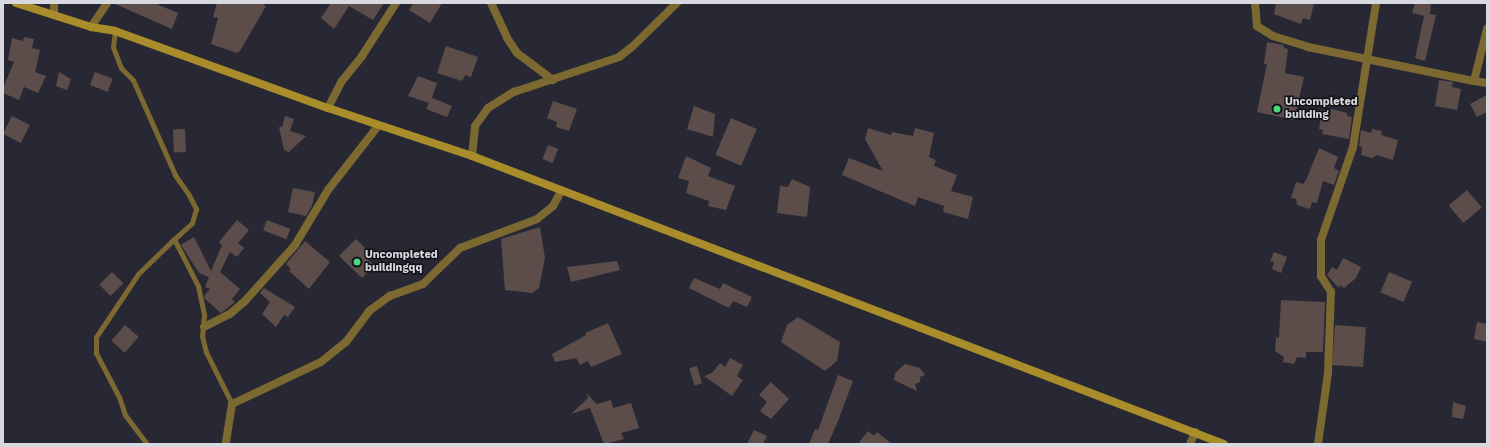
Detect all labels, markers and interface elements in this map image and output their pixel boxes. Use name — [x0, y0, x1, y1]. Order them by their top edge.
place label: Uncompleted building — [1285, 96, 1358, 122]
marker: Uncompleted building — [1272, 104, 1282, 114]
place label: Uncompleted buildingqq — [365, 249, 438, 275]
marker: Uncompleted buildingqq — [352, 257, 362, 267]

